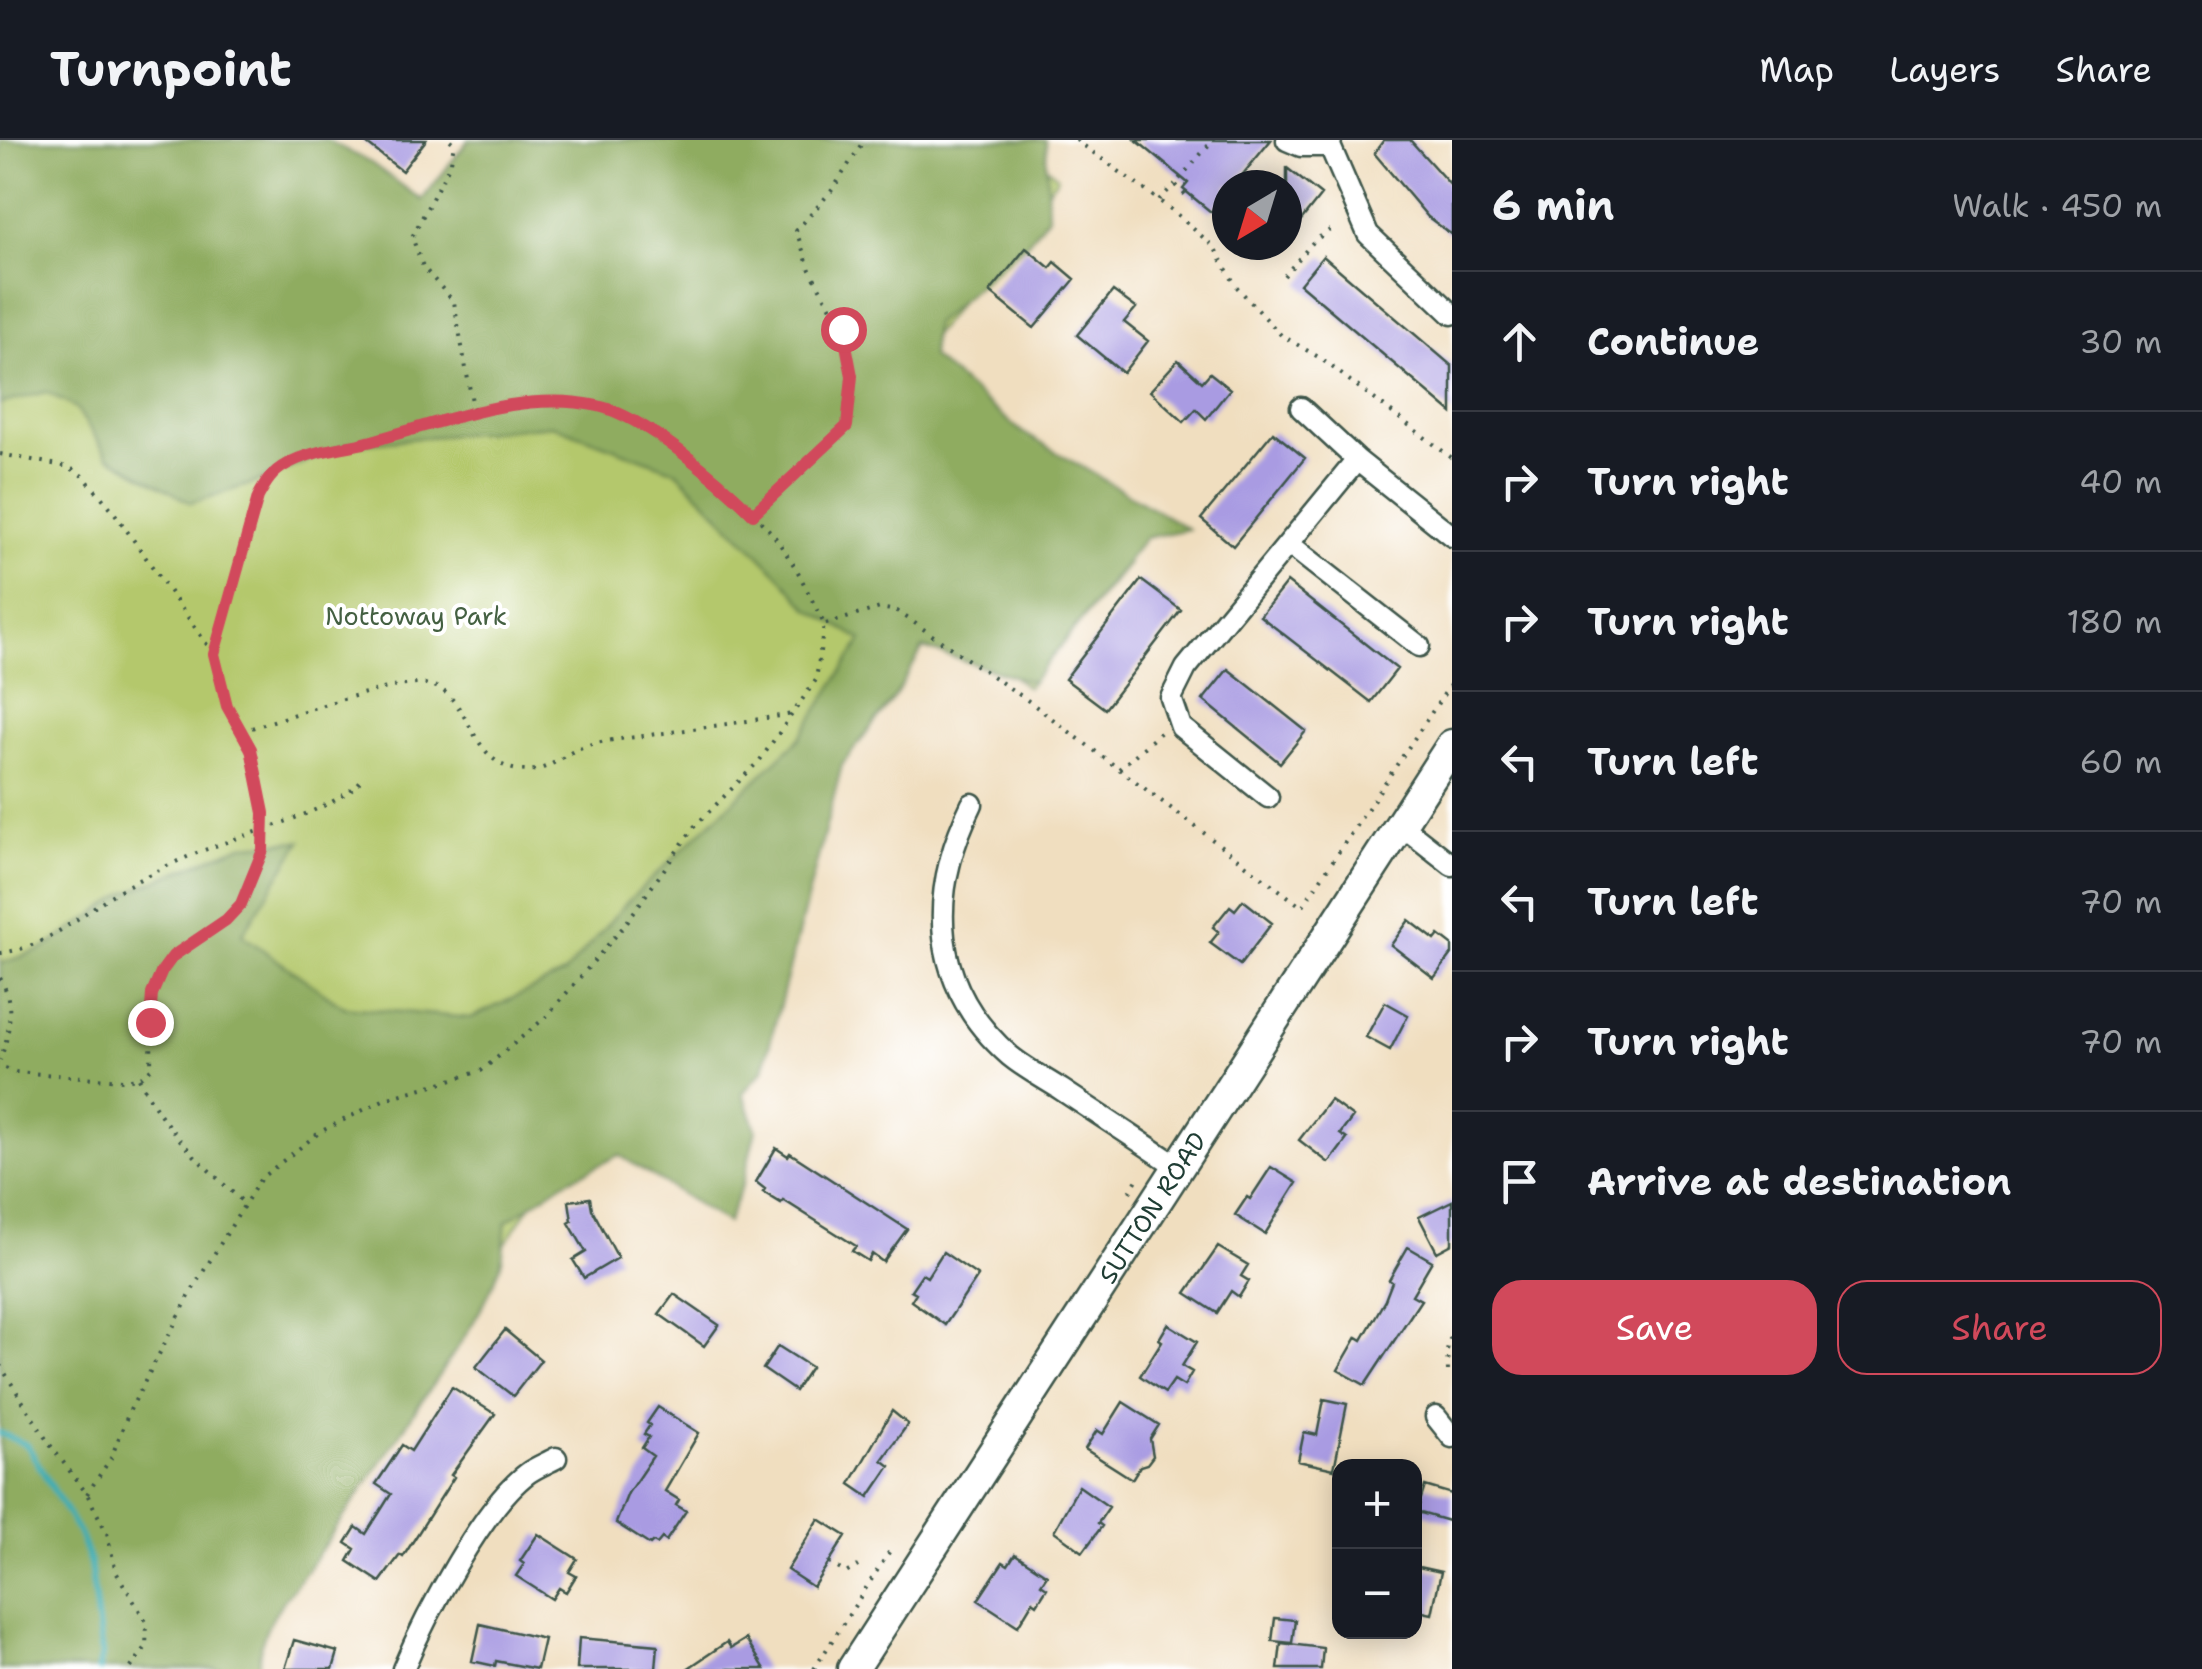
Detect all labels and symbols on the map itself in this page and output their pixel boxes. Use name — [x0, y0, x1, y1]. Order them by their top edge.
north arrow — [1212, 170, 1302, 260]
route start — [821, 307, 867, 353]
park label: Nottoway Park — [325, 599, 507, 633]
route end — [128, 1000, 174, 1046]
street label: SUTTON ROAD — [1091, 1125, 1214, 1290]

